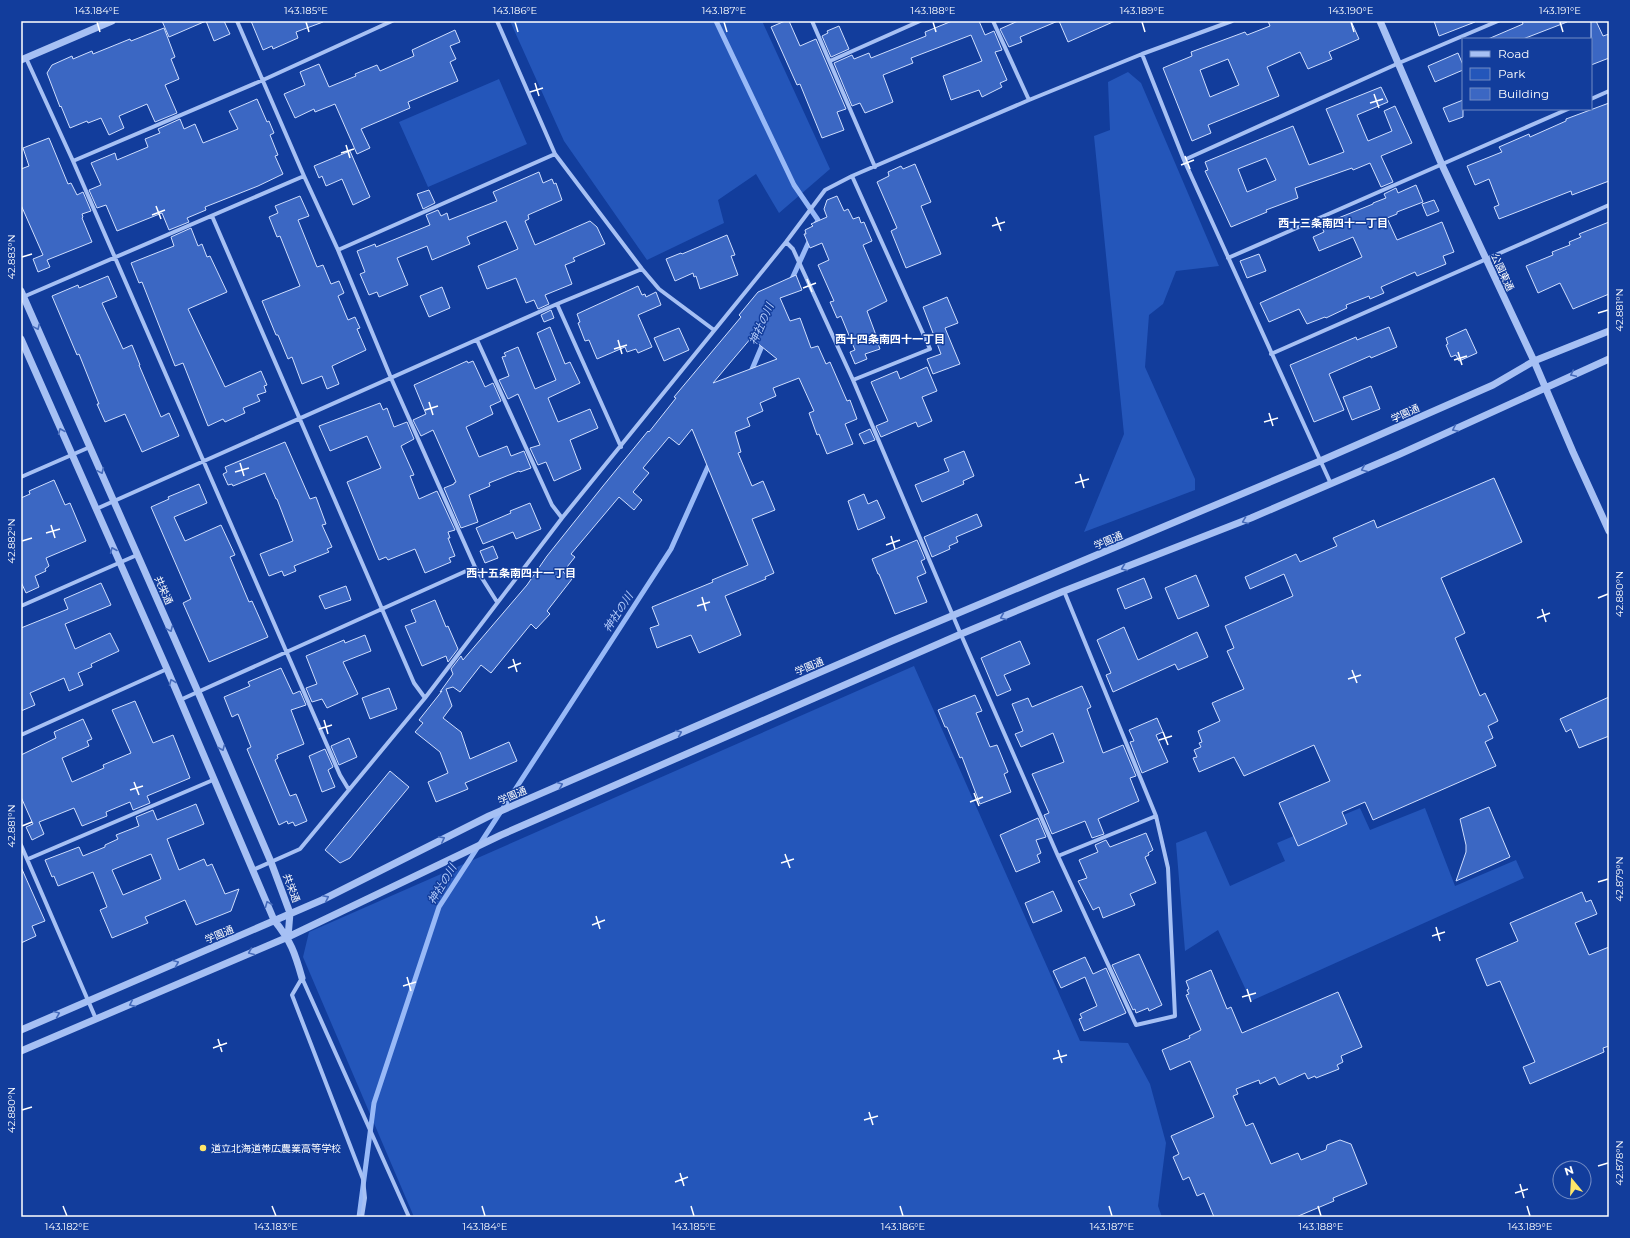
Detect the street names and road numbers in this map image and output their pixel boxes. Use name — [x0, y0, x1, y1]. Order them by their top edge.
street label: 公園東通 — [1488, 251, 1517, 293]
street label: 学園通 — [1389, 401, 1422, 425]
street label: 学園通 — [1092, 529, 1125, 552]
street label: 共栄通 — [152, 574, 176, 607]
street label: 学園通 — [793, 655, 826, 678]
street label: 学園通 — [496, 784, 529, 807]
street label: 共栄通 — [280, 872, 303, 904]
street label: 学園通 — [203, 923, 236, 946]

